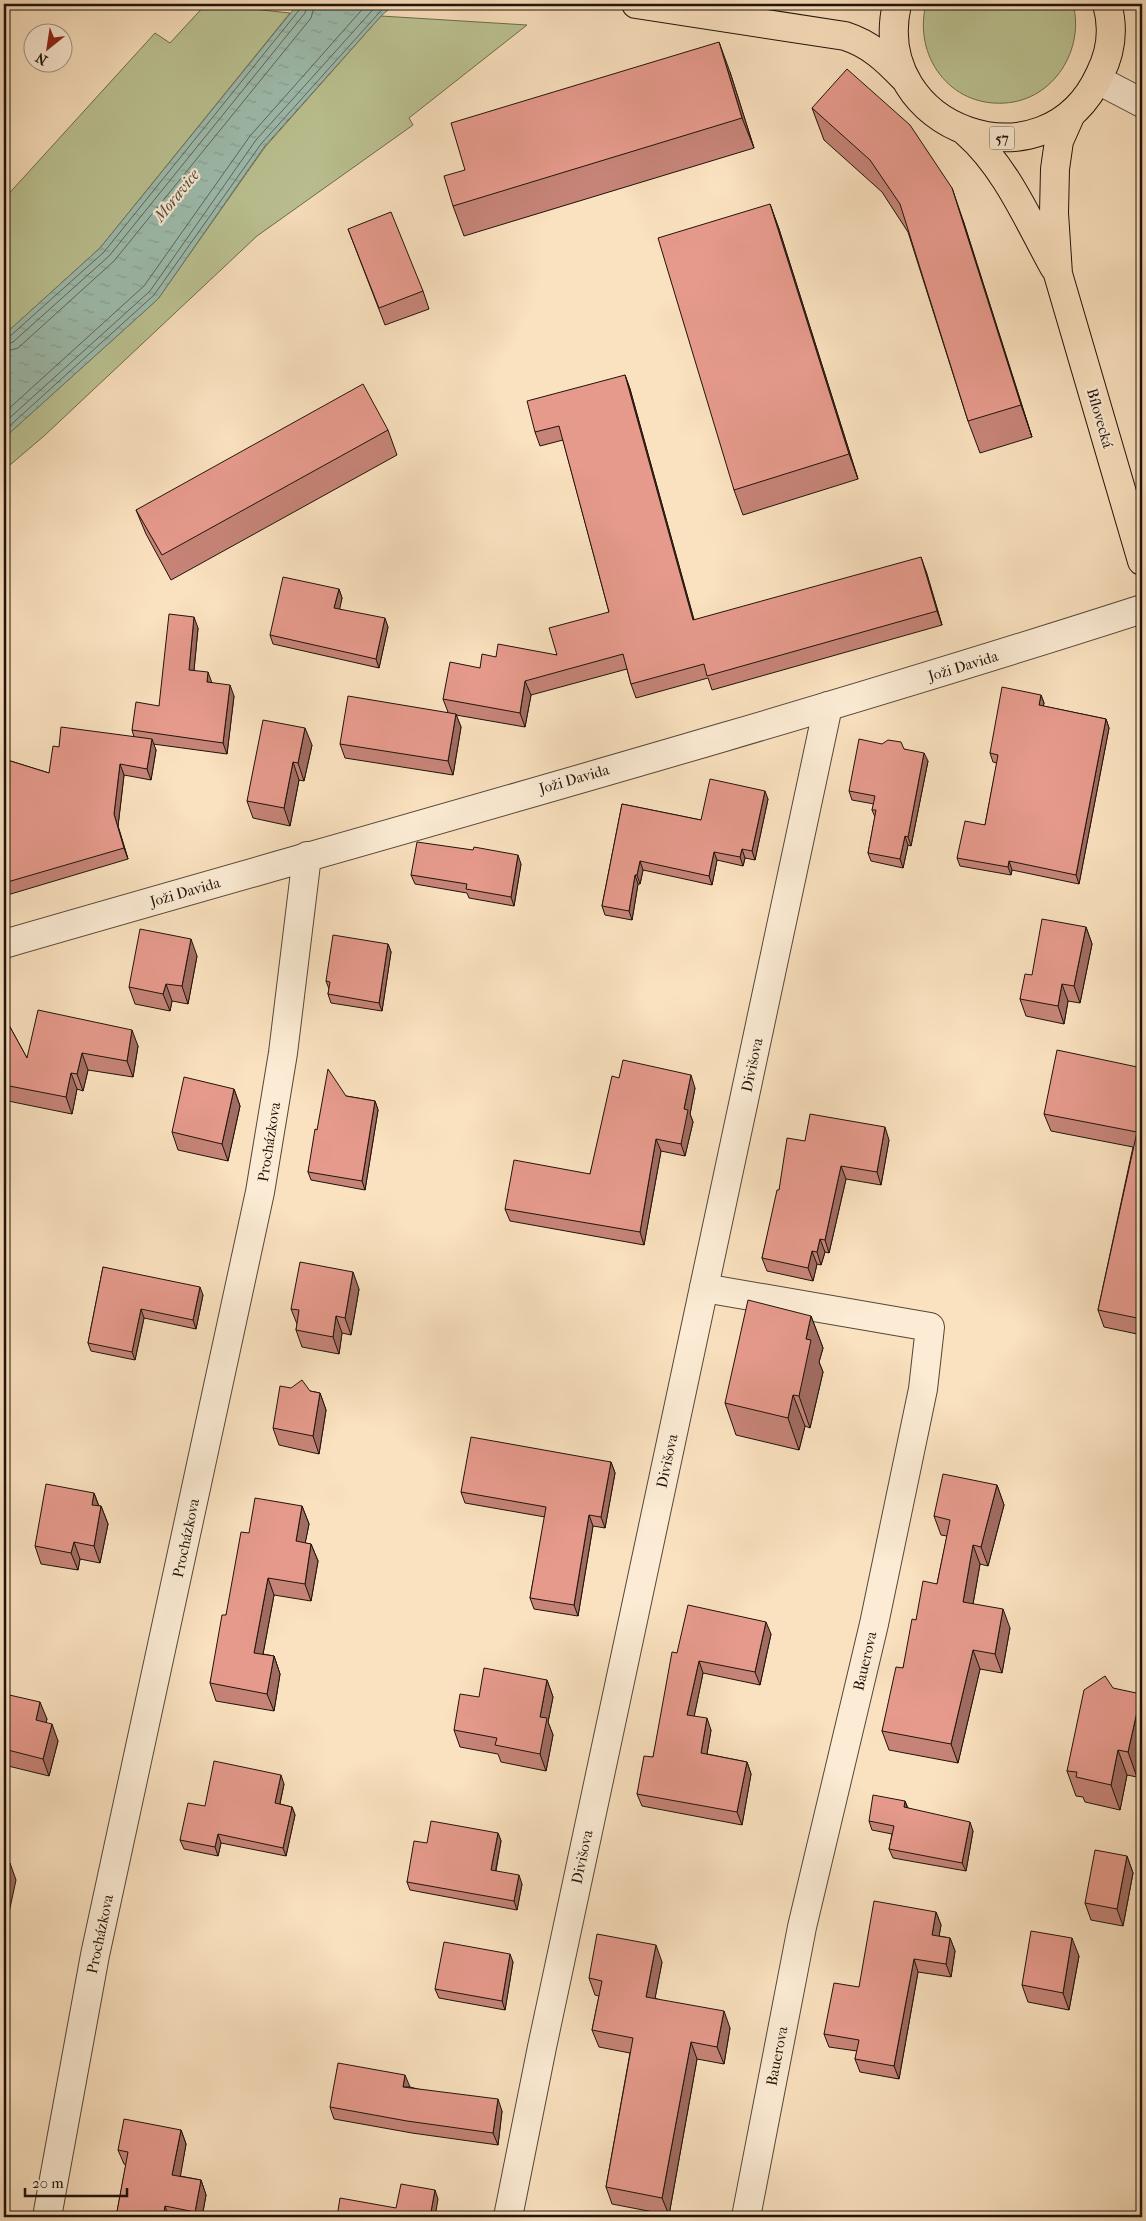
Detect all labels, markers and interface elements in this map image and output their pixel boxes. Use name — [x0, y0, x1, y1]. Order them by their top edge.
north arrow — [22, 22, 72, 72]
text: N — [33, 49, 51, 69]
road number: 57 — [990, 126, 1014, 150]
water label: Moravice — [149, 165, 203, 226]
street label: Bílovecká — [1083, 386, 1117, 451]
street label: Joži Davida — [925, 647, 1001, 685]
street label: Joži Davida — [536, 760, 612, 798]
street label: Joži Davida — [147, 873, 223, 911]
street label: Divišova — [738, 1035, 767, 1094]
street label: Procházkova — [254, 1100, 284, 1183]
street label: Divišova — [653, 1431, 682, 1490]
street label: Procházkova — [169, 1496, 203, 1579]
street label: Bauerova — [849, 1629, 881, 1692]
street label: Divišova — [568, 1827, 597, 1886]
street label: Procházkova — [83, 1892, 117, 1975]
street label: Bauerova — [762, 2024, 792, 2087]
scale bar — [25, 2166, 128, 2198]
text: 20 m — [32, 2174, 64, 2192]

